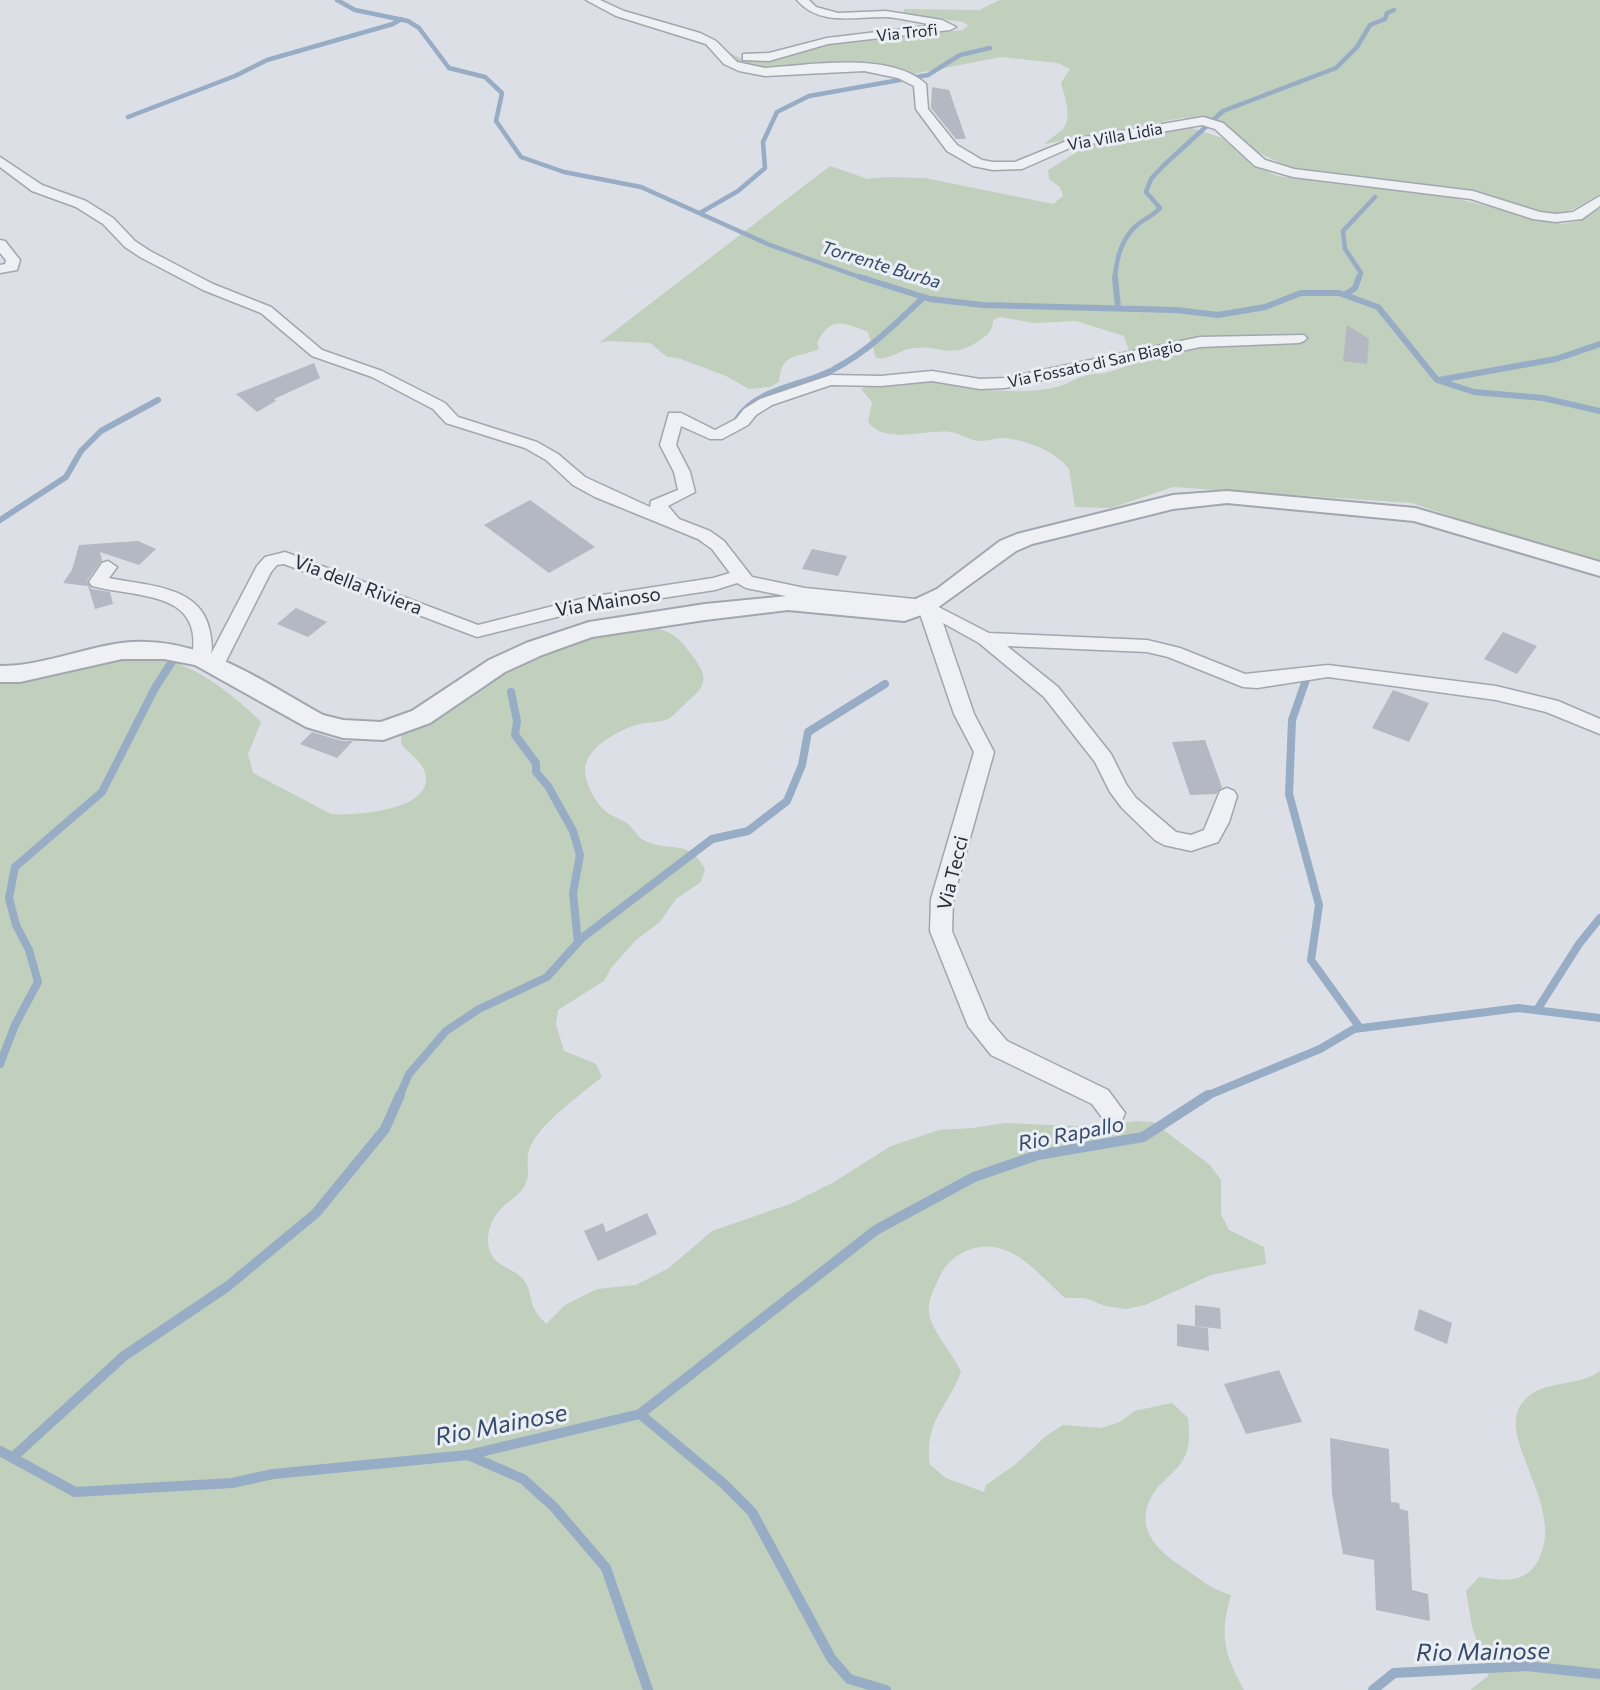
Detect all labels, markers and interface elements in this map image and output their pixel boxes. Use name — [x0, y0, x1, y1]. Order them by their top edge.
street label: Via Trofi — [875, 20, 939, 46]
street label: Via Villa Lidia — [1066, 119, 1164, 155]
water label: Torrente Burba — [819, 237, 943, 293]
street label: Via Fossato di San Biagio — [1006, 336, 1184, 392]
street label: Via della Riviera — [291, 550, 425, 620]
street label: Via Mainoso — [554, 582, 662, 622]
street label: Via Tecci — [933, 833, 973, 913]
water label: Rio Rapallo — [1016, 1111, 1126, 1157]
water label: Rio Mainose — [432, 1398, 570, 1452]
water label: Rio Mainose — [1416, 1636, 1550, 1668]

